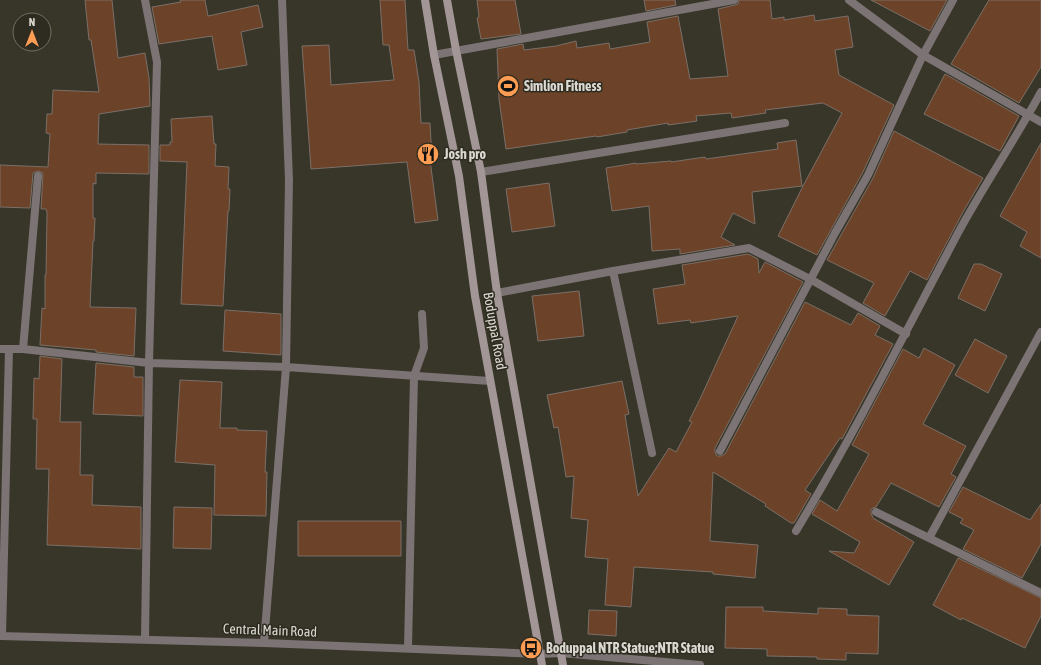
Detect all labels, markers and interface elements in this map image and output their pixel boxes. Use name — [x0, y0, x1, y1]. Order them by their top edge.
north arrow — [12, 12, 52, 52]
text: N — [29, 16, 35, 28]
sports icon: Simlion Fitness — [495, 73, 521, 99]
place label: Simlion Fitness — [524, 78, 601, 94]
restaurant icon: Josh pro — [415, 141, 441, 167]
place label: Josh pro — [443, 146, 486, 162]
street label: Boduppal Road — [480, 291, 510, 371]
street label: Central Main Road — [223, 620, 317, 640]
bus stop icon: Boduppal NTR Statue;NTR Statue — [518, 635, 544, 661]
place label: Boduppal NTR Statue;NTR Statue — [546, 640, 714, 656]

